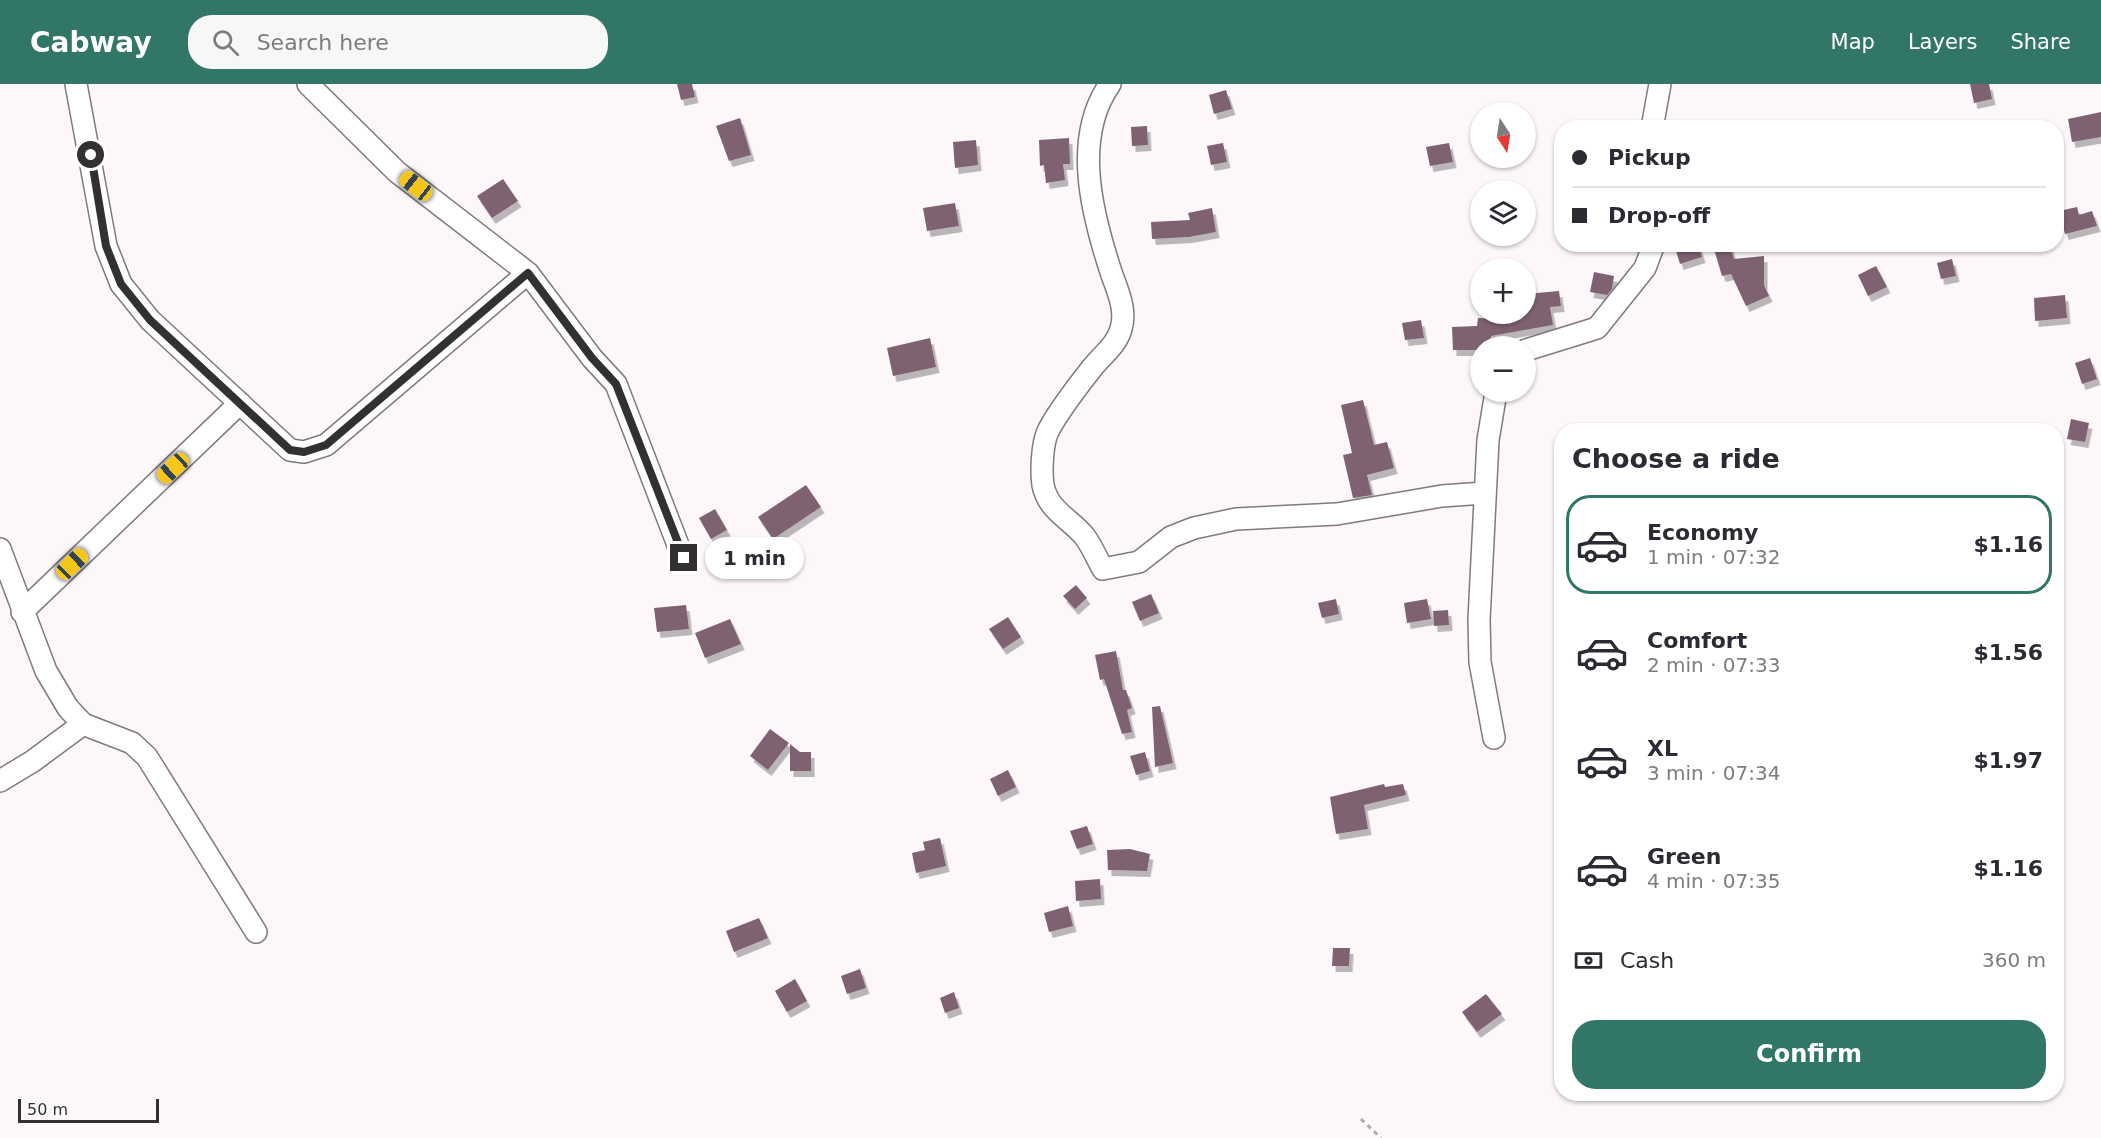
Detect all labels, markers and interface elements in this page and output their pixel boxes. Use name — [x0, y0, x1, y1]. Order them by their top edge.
search box — [188, 15, 608, 69]
text: Cabway — [30, 26, 152, 59]
icon: search — [209, 26, 242, 59]
text: Search here — [257, 30, 389, 55]
text: Map — [1831, 30, 1875, 54]
text: Layers — [1908, 30, 1977, 54]
text: Share — [2010, 30, 2071, 54]
north arrow — [1470, 102, 1536, 168]
map controls — [1470, 102, 1536, 402]
route start — [77, 141, 104, 168]
text: Pickup — [1608, 145, 1691, 170]
car — [396, 168, 436, 204]
button: layers — [1470, 180, 1536, 246]
text: Drop-off — [1608, 203, 1710, 228]
button: + — [1470, 258, 1536, 324]
button: − — [1470, 336, 1536, 402]
text: Choose a ride — [1572, 443, 1780, 474]
car — [154, 449, 192, 487]
icon: car — [1575, 518, 1629, 572]
text: Economy — [1647, 520, 1758, 545]
text: $1.16 — [1973, 532, 2043, 557]
callout: 1 min — [705, 537, 804, 579]
route end — [670, 544, 697, 571]
car — [53, 545, 91, 583]
text: 1 min · 07:32 — [1647, 545, 1781, 569]
text: 1 min — [723, 546, 786, 570]
icon: car — [1575, 626, 1629, 680]
text: Comfort — [1647, 628, 1747, 653]
text: $1.56 — [1973, 640, 2043, 665]
text: 2 min · 07:33 — [1647, 653, 1781, 677]
icon: car — [1575, 734, 1629, 788]
text: XL — [1647, 736, 1678, 761]
text: $1.97 — [1973, 748, 2043, 773]
text: 3 min · 07:34 — [1647, 761, 1781, 785]
icon: car — [1575, 842, 1629, 896]
text: Green — [1647, 844, 1721, 869]
text: $1.16 — [1973, 856, 2043, 881]
text: 4 min · 07:35 — [1647, 869, 1781, 893]
icon: cash — [1572, 944, 1605, 977]
text: Cash — [1620, 948, 1674, 973]
text: 360 m — [1982, 948, 2046, 972]
button: Confirm — [1572, 1020, 2046, 1089]
scale bar — [18, 1096, 159, 1124]
text: 50 m — [27, 1100, 68, 1119]

